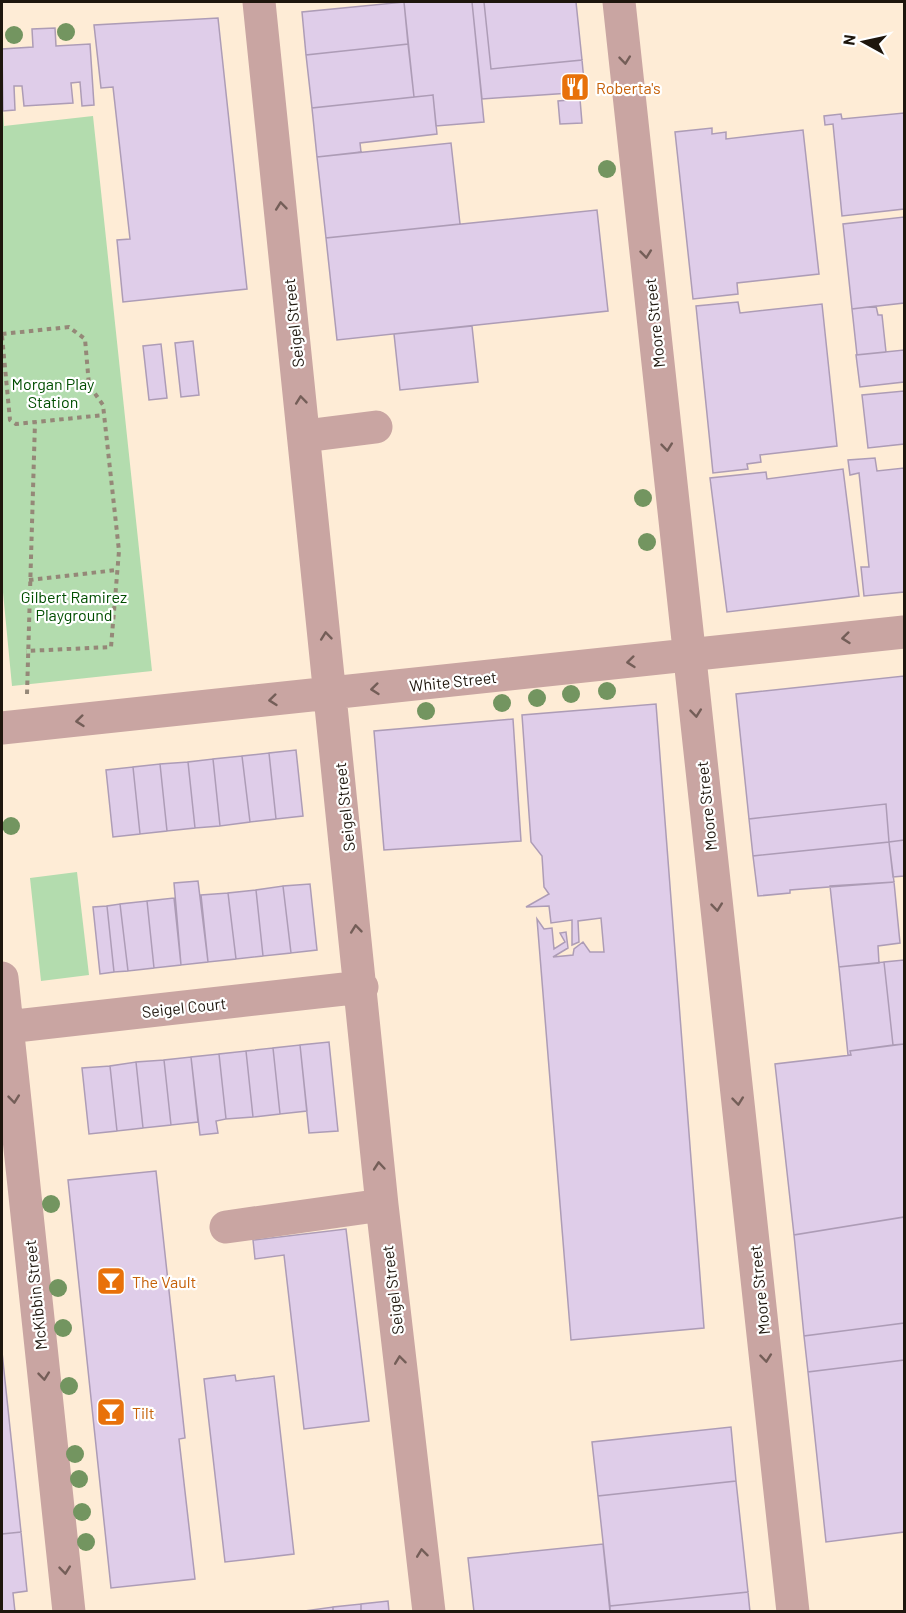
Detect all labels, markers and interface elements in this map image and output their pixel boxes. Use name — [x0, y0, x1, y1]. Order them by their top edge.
north arrow — [834, 12, 894, 72]
text: N — [839, 33, 859, 46]
one-way arrow — [618, 55, 631, 64]
restaurant icon: Roberta's — [559, 71, 591, 103]
place label: Roberta's — [596, 78, 661, 97]
one-way arrow — [275, 202, 288, 211]
one-way arrow — [639, 249, 652, 258]
street label: Seigel Street — [279, 277, 307, 369]
street label: Moore Street — [640, 277, 668, 369]
park label: Morgan Play Station — [12, 374, 95, 411]
one-way arrow — [295, 395, 308, 405]
one-way arrow — [660, 443, 673, 452]
park label: Gilbert Ramirez Playground — [21, 587, 127, 624]
one-way arrow — [320, 631, 333, 640]
one-way arrow — [842, 632, 851, 644]
one-way arrow — [627, 655, 636, 668]
street label: White Street — [408, 667, 498, 695]
one-way arrow — [370, 682, 380, 695]
one-way arrow — [269, 693, 278, 706]
one-way arrow — [689, 709, 702, 718]
one-way arrow — [75, 714, 84, 727]
street label: Moore Street — [692, 760, 720, 852]
street label: Seigel Street — [330, 761, 358, 853]
one-way arrow — [710, 903, 723, 912]
one-way arrow — [350, 925, 363, 934]
street label: Seigel Court — [141, 993, 227, 1021]
one-way arrow — [7, 1094, 20, 1103]
one-way arrow — [731, 1096, 744, 1106]
one-way arrow — [373, 1161, 386, 1170]
street label: McKibbin Street — [20, 1239, 50, 1351]
street label: Seigel Street — [377, 1244, 407, 1336]
street label: Moore Street — [745, 1244, 773, 1336]
bar icon: The Vault — [95, 1265, 127, 1297]
place label: The Vault — [132, 1272, 196, 1291]
one-way arrow — [759, 1353, 772, 1362]
one-way arrow — [394, 1355, 407, 1364]
one-way arrow — [37, 1372, 50, 1381]
bar icon: Tilt — [95, 1396, 127, 1428]
place label: Tilt — [132, 1403, 154, 1422]
one-way arrow — [417, 1549, 429, 1558]
one-way arrow — [58, 1566, 71, 1575]

